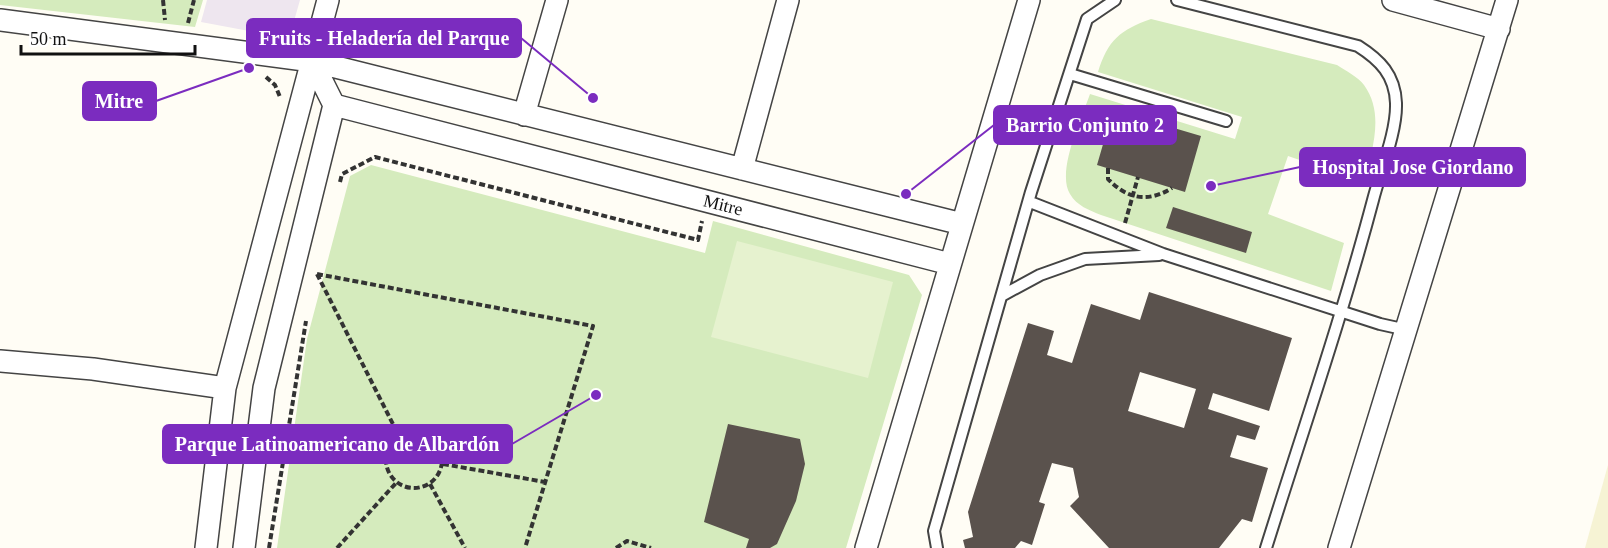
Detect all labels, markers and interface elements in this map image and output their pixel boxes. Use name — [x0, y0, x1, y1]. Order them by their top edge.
scale bar — [21, 18, 195, 56]
callout: Fruits - Heladería del Parque — [247, 19, 521, 57]
text: Fruits - Heladería del Parque — [259, 27, 509, 50]
text: 50 m — [30, 29, 67, 49]
callout: Mitre — [83, 82, 156, 120]
text: Mitre — [95, 90, 143, 112]
callout: Barrio Conjunto 2 — [994, 106, 1176, 144]
text: Barrio Conjunto 2 — [1006, 114, 1164, 137]
callout: Hospital Jose Giordano — [1300, 148, 1525, 186]
text: Hospital Jose Giordano — [1312, 156, 1514, 179]
street label: Mitre — [701, 190, 745, 220]
callout: Parque Latinoamericano de Albardón — [163, 425, 512, 463]
text: Parque Latinoamericano de Albardón — [175, 433, 499, 456]

